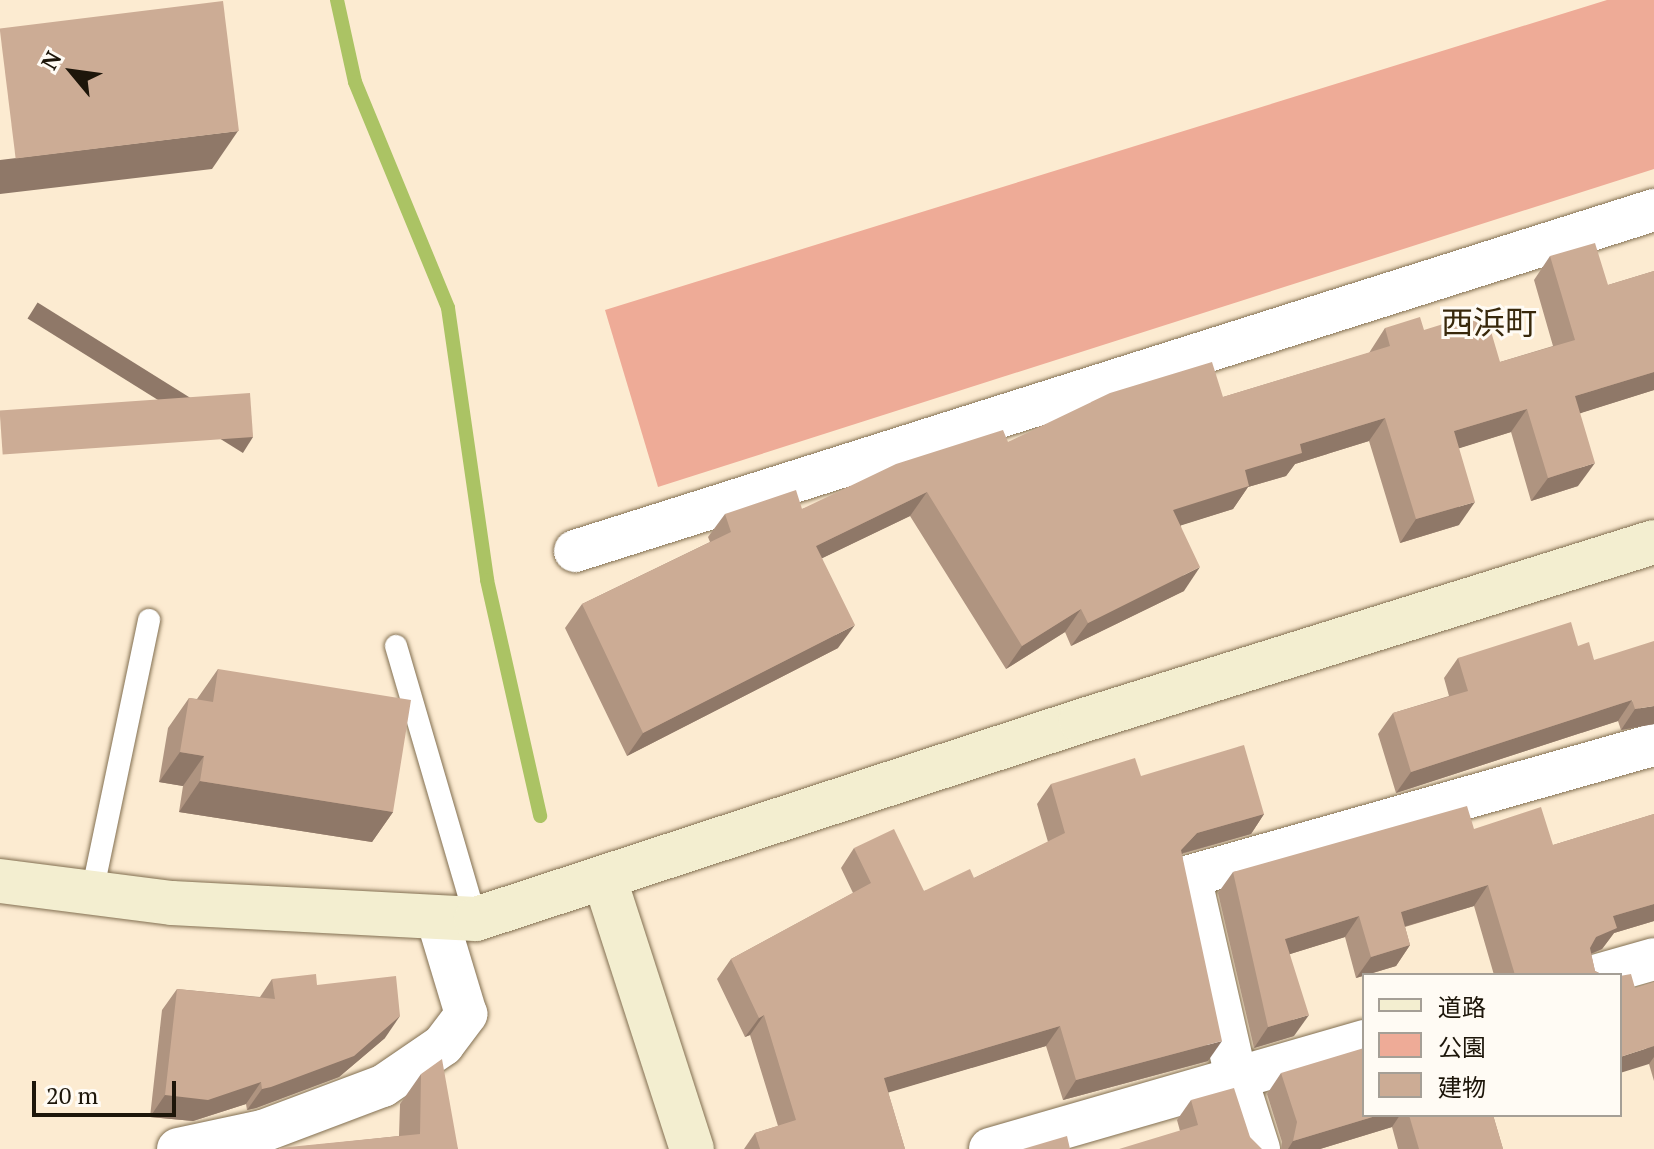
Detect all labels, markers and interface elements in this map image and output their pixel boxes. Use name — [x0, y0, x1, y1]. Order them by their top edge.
north arrow — [32, 32, 112, 112]
text: N — [34, 46, 67, 74]
district label: 西浜町 — [1441, 303, 1537, 341]
legend — [1362, 973, 1622, 1117]
text: 道路 — [1438, 991, 1486, 1023]
text: 公園 — [1438, 1031, 1486, 1063]
scale bar — [36, 1065, 180, 1115]
text: 建物 — [1438, 1071, 1486, 1103]
text: 20 m — [46, 1079, 98, 1111]

